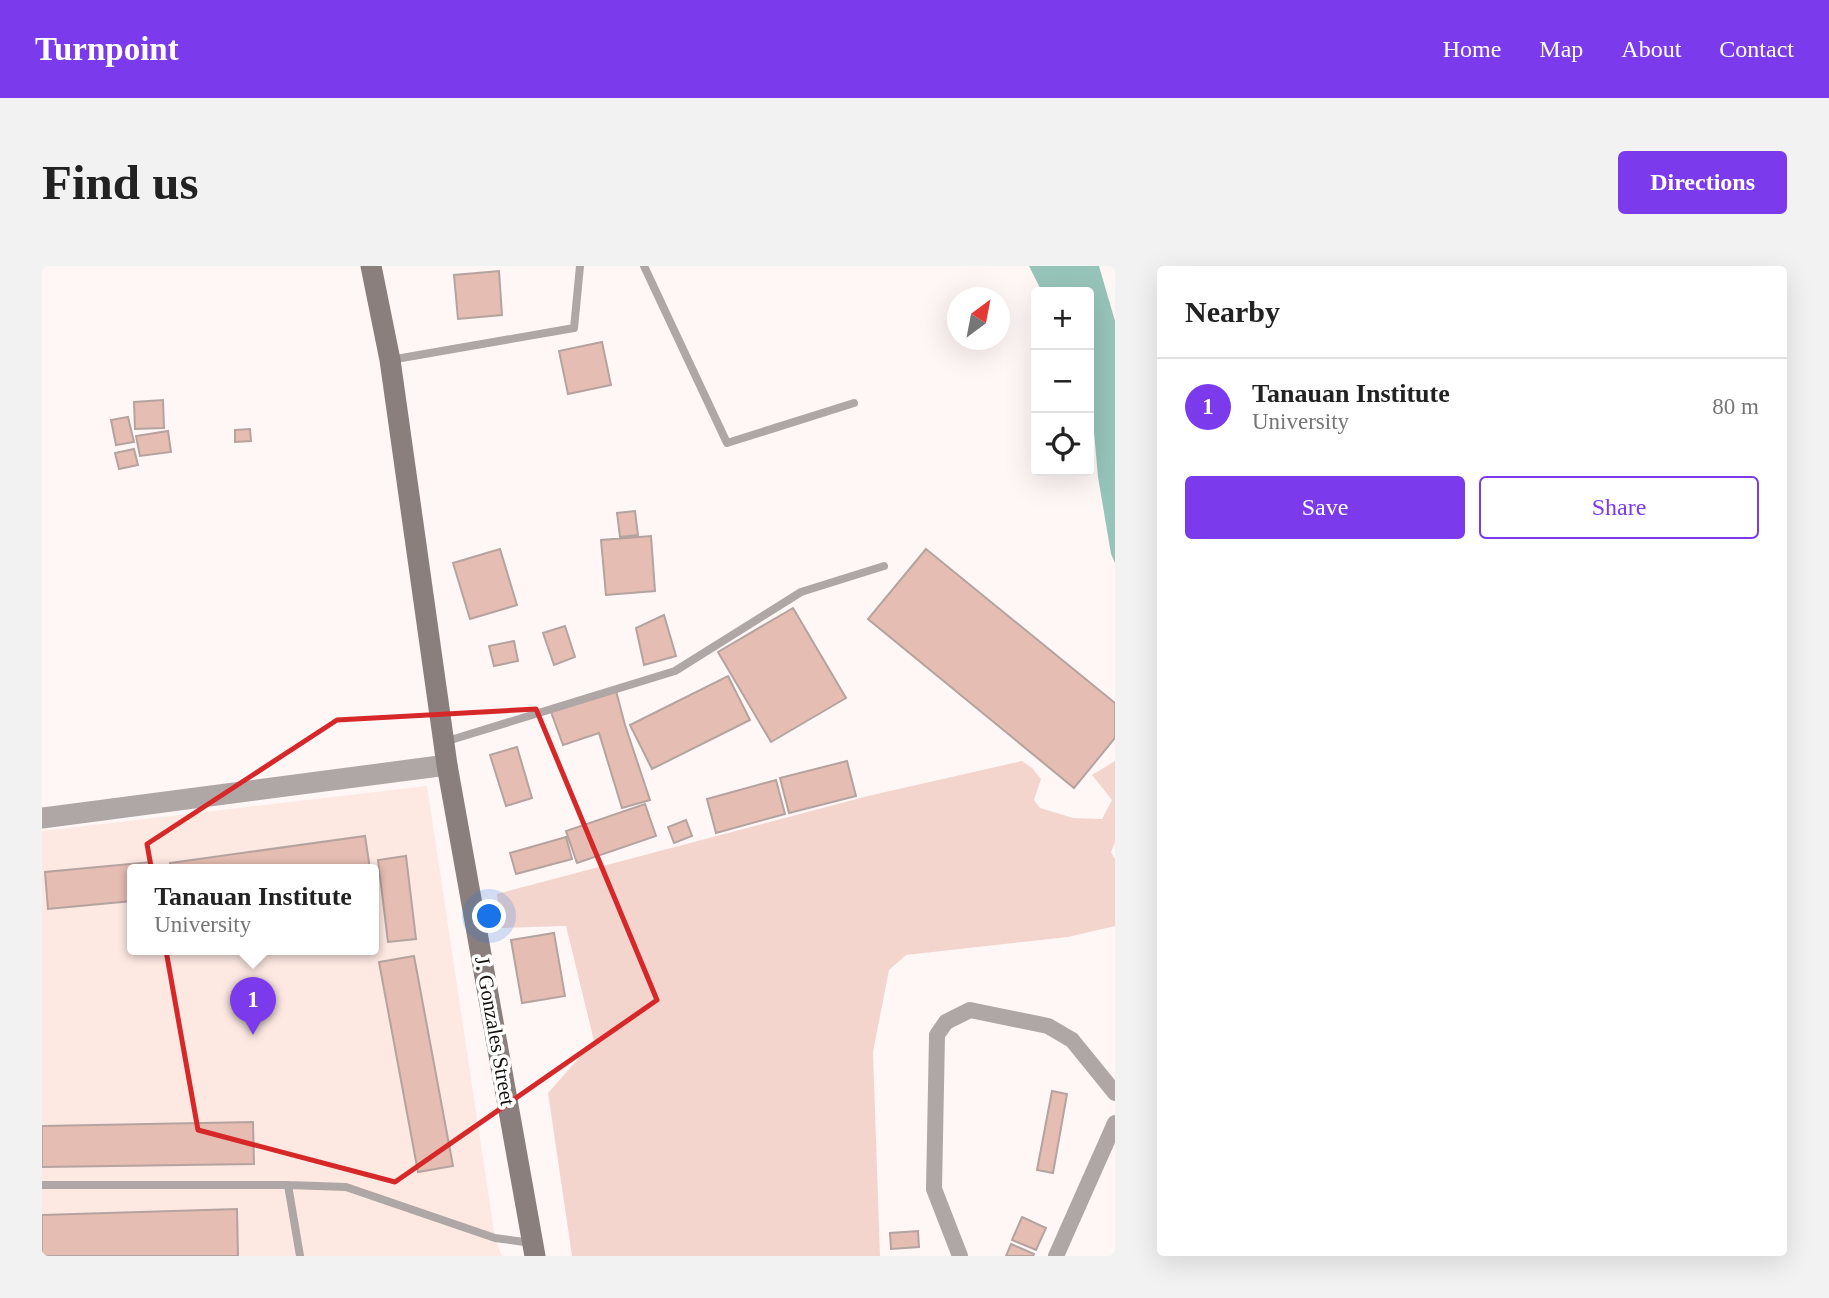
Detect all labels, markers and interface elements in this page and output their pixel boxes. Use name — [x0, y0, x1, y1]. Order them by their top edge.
text: Turnpoint — [35, 31, 179, 67]
text: Home — [1443, 36, 1501, 62]
text: Map — [1539, 36, 1583, 62]
text: About — [1621, 36, 1681, 62]
text: Contact — [1719, 36, 1794, 62]
button: Directions — [1618, 151, 1787, 214]
text: Find us — [42, 155, 199, 210]
north arrow — [947, 287, 1010, 350]
map controls — [1031, 287, 1094, 476]
button: + — [1031, 287, 1094, 350]
text: Nearby — [1185, 295, 1280, 328]
button: − — [1031, 350, 1094, 413]
text: Tanauan Institute — [1252, 379, 1450, 408]
text: 1 — [1202, 394, 1214, 419]
text: 80 m — [1712, 394, 1759, 419]
text: University — [1252, 409, 1349, 434]
button: locate — [1031, 413, 1094, 476]
button: Save — [1185, 476, 1465, 539]
button: Share — [1479, 476, 1759, 539]
popup — [127, 864, 379, 955]
text: Tanauan Institute — [154, 882, 352, 911]
your location — [472, 899, 506, 933]
text: University — [154, 912, 251, 937]
street label: J. Gonzales Street — [470, 955, 520, 1108]
pin: 1 — [230, 977, 276, 1035]

